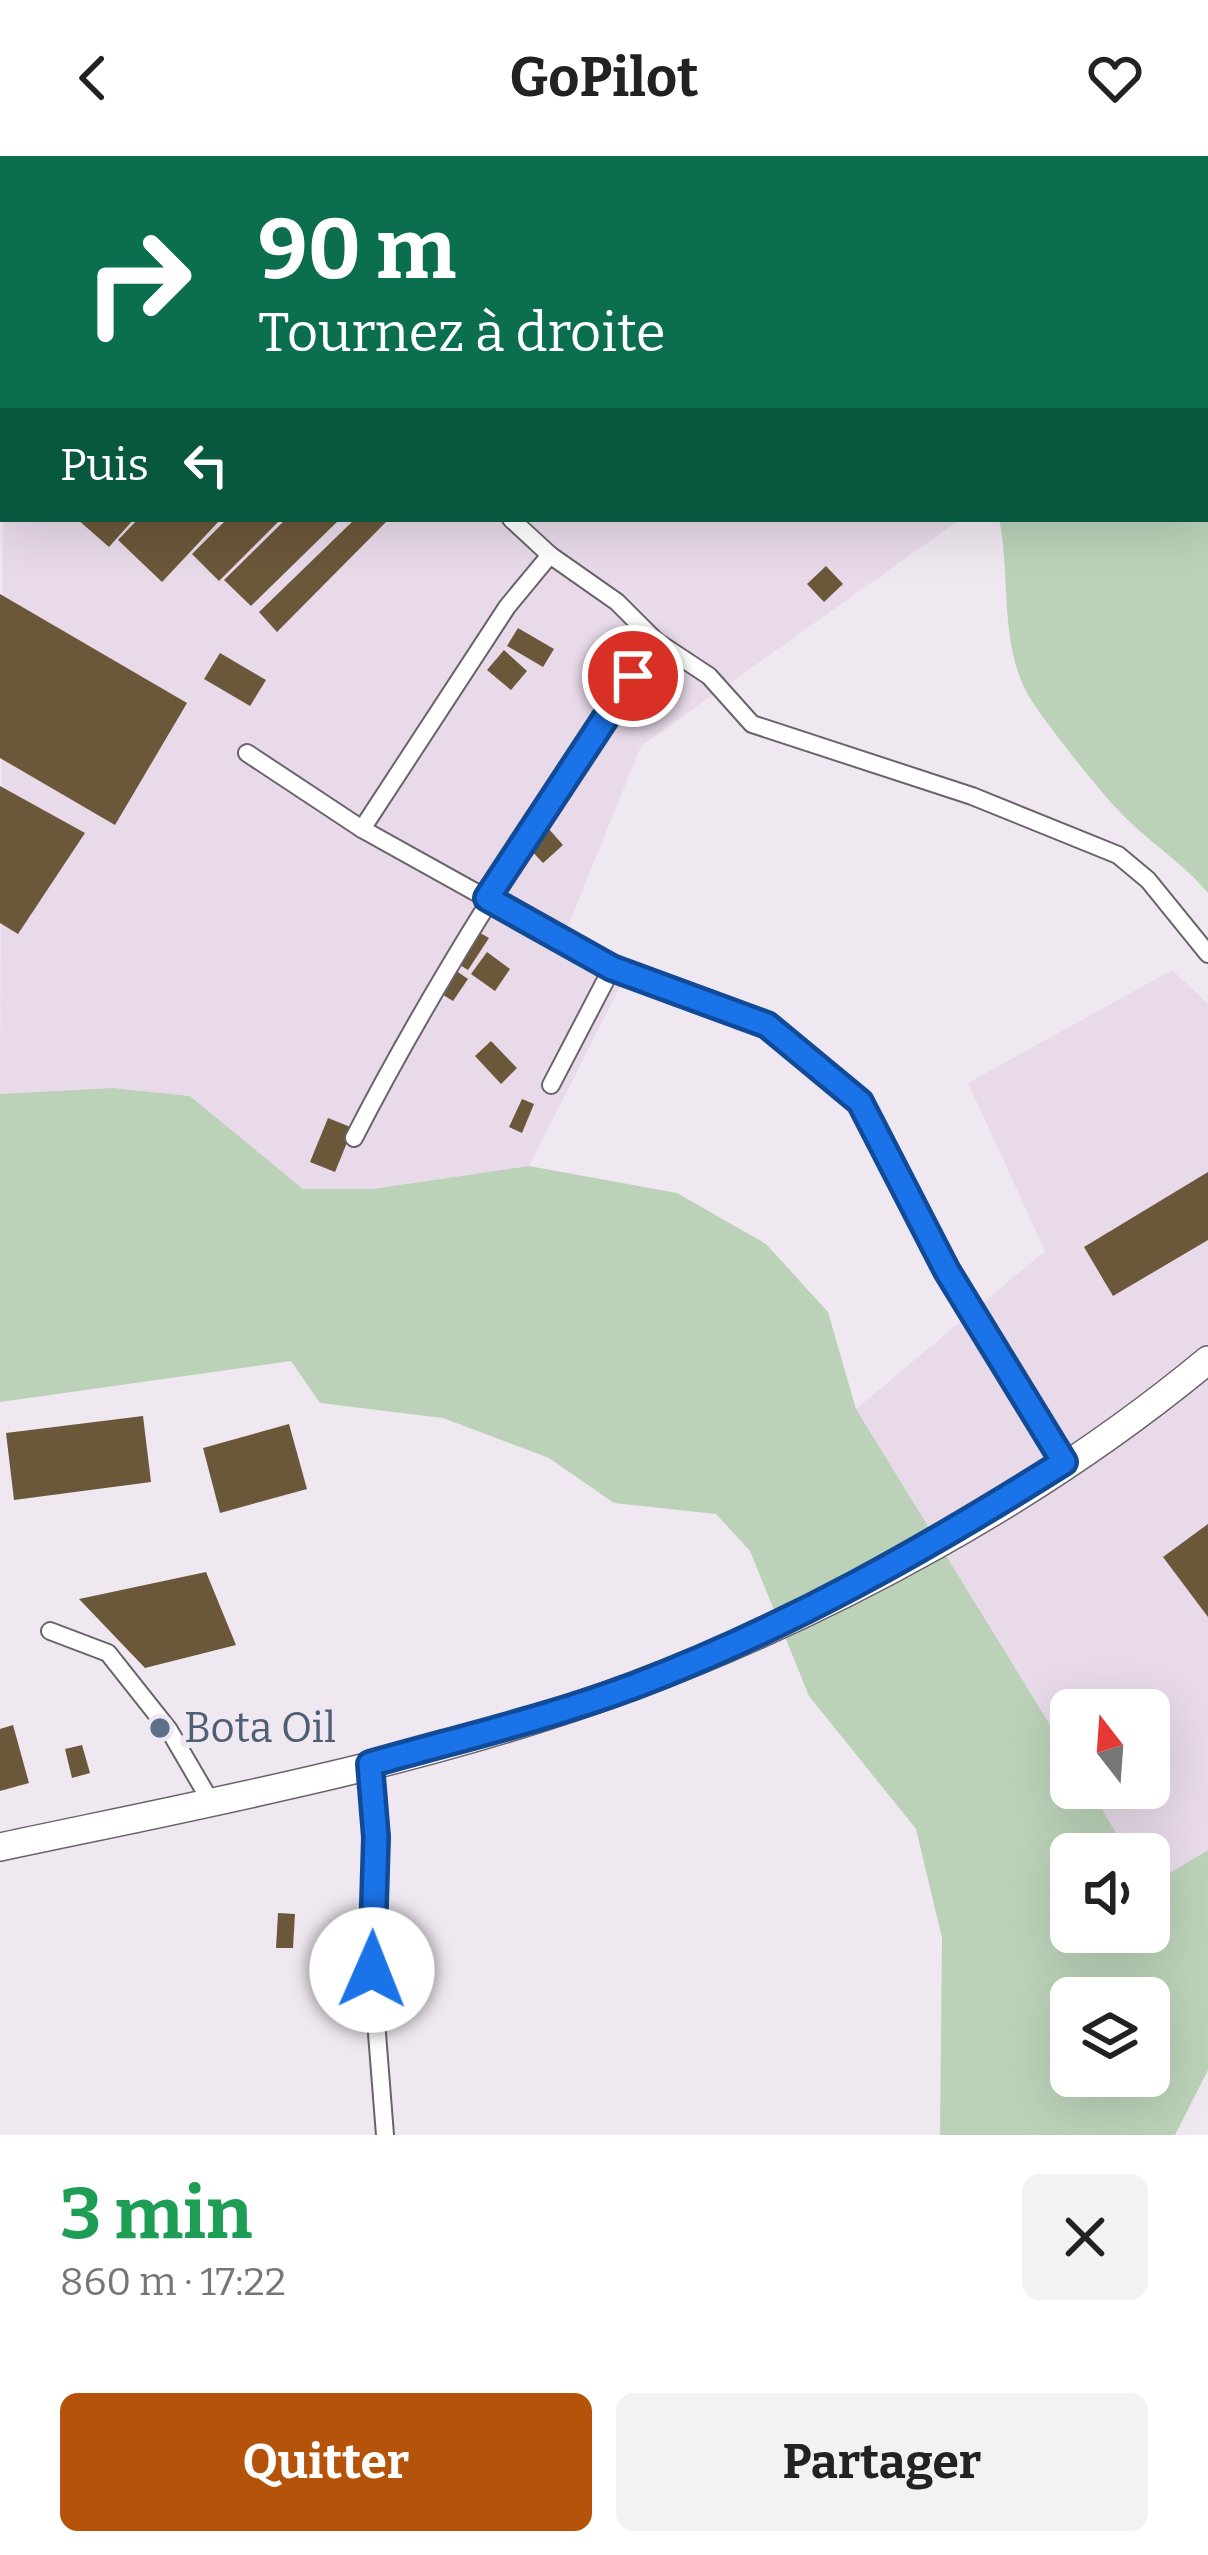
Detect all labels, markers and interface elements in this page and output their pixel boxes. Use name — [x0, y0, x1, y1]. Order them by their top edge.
icon: back — [60, 45, 126, 111]
icon: heart — [1082, 45, 1148, 111]
text: GoPilot — [509, 46, 699, 110]
text: 90 m — [258, 199, 456, 300]
icon: right — [60, 204, 216, 360]
text: Tournez à droite — [258, 301, 666, 365]
icon: left — [173, 432, 239, 498]
text: Puis — [60, 438, 149, 492]
pin — [582, 625, 684, 727]
icon: arrive — [600, 643, 666, 709]
north arrow — [1050, 1689, 1170, 1809]
map controls — [1050, 1689, 1170, 2097]
place label: Bota Oil — [184, 1703, 336, 1753]
marker: Bota Oil — [147, 1715, 173, 1741]
button: sound — [1050, 1833, 1170, 1953]
position arrow — [309, 1907, 435, 2033]
button: layers — [1050, 1977, 1170, 2097]
text: 3 min — [60, 2171, 252, 2257]
button: close — [1022, 2174, 1148, 2300]
text: 860 m · 17:22 — [60, 2259, 286, 2305]
button: Quitter — [60, 2393, 592, 2531]
button: Partager — [616, 2393, 1148, 2531]

